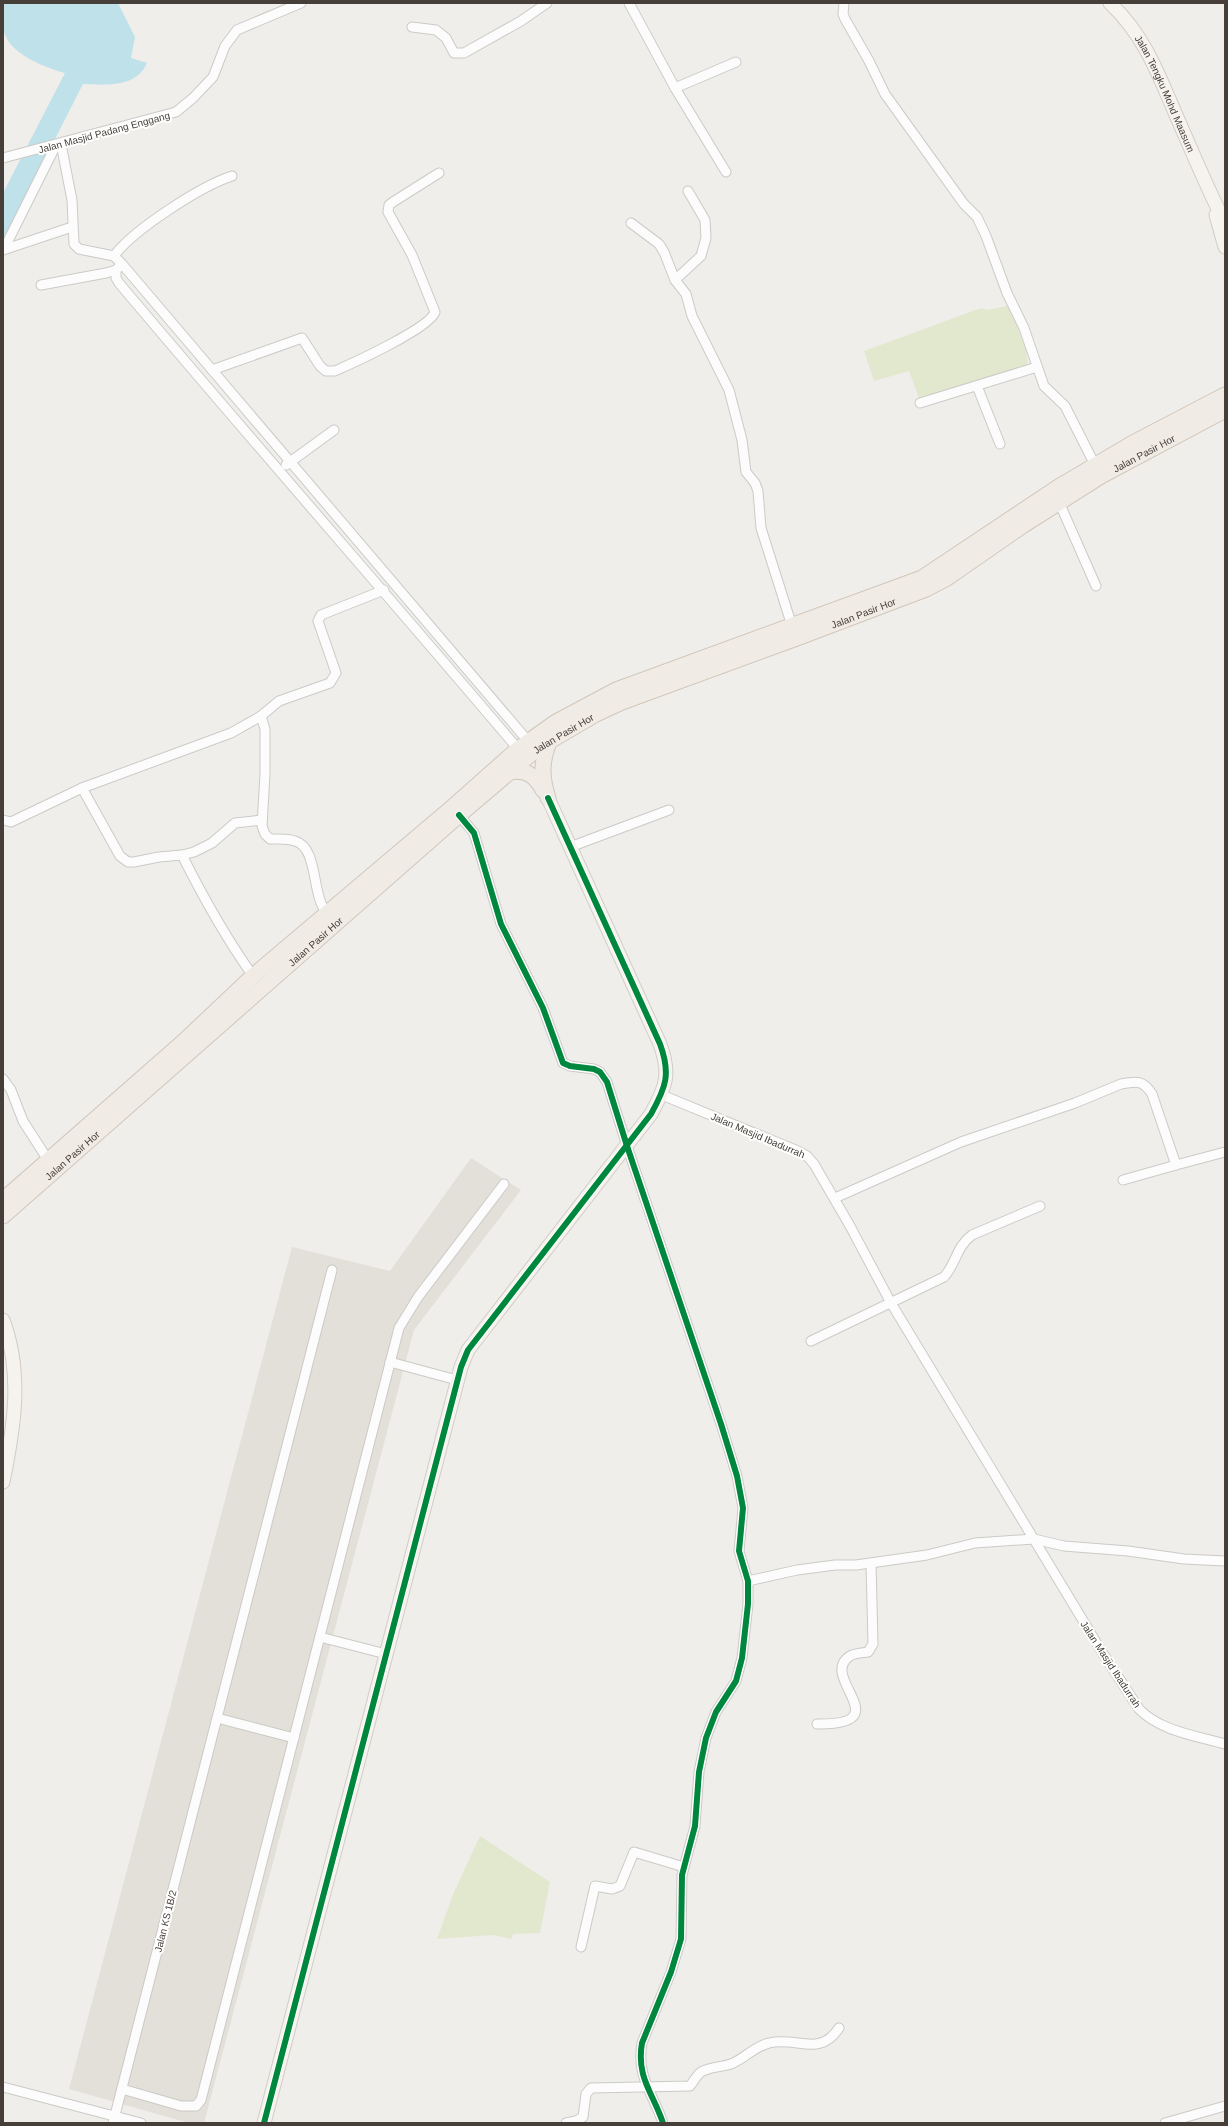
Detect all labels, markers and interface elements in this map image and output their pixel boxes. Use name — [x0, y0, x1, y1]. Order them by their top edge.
street label: Jalan Tengku Mohd Maasum — [1133, 33, 1197, 154]
street label: Jalan Masjid Padang Enggang — [37, 110, 171, 155]
street label: Jalan Pasir Hor — [1111, 432, 1177, 475]
street label: Jalan Pasir Hor — [830, 596, 898, 631]
street label: Jalan Pasir Hor — [531, 711, 596, 756]
street label: Jalan Pasir Hor — [286, 915, 346, 968]
street label: Jalan Masjid Ibadurrah — [709, 1111, 807, 1160]
street label: Jalan Pasir Hor — [43, 1128, 102, 1182]
street label: Jalan Masjid Ibadurrah — [1078, 1619, 1143, 1710]
street label: Jalan KS 1B/2 — [152, 1889, 179, 1953]

